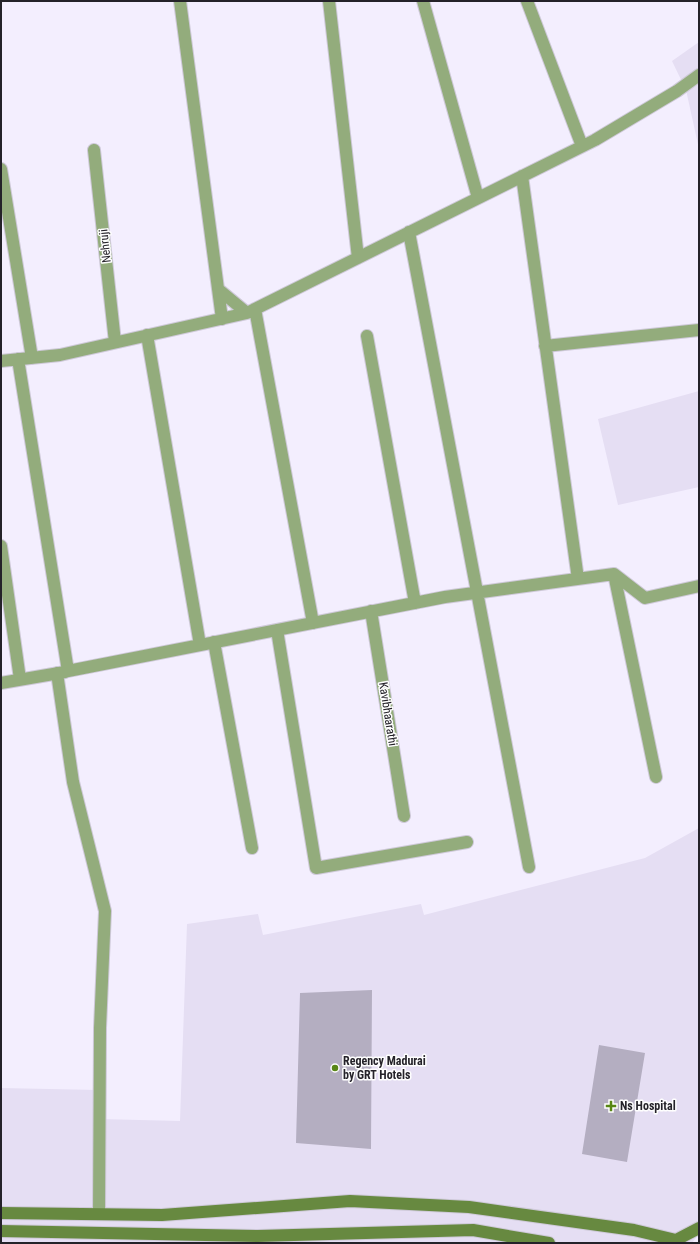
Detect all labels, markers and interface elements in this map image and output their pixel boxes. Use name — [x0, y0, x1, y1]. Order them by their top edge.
street label: Nehruji — [96, 228, 114, 264]
street label: Kavibhaarathi — [376, 681, 400, 747]
place label: Regency Madurai by GRT Hotels — [343, 1054, 426, 1082]
marker: Regency Madurai by GRT Hotels — [330, 1063, 340, 1073]
place label: Ns Hospital — [620, 1099, 676, 1113]
marker: Ns Hospital — [605, 1100, 617, 1112]

